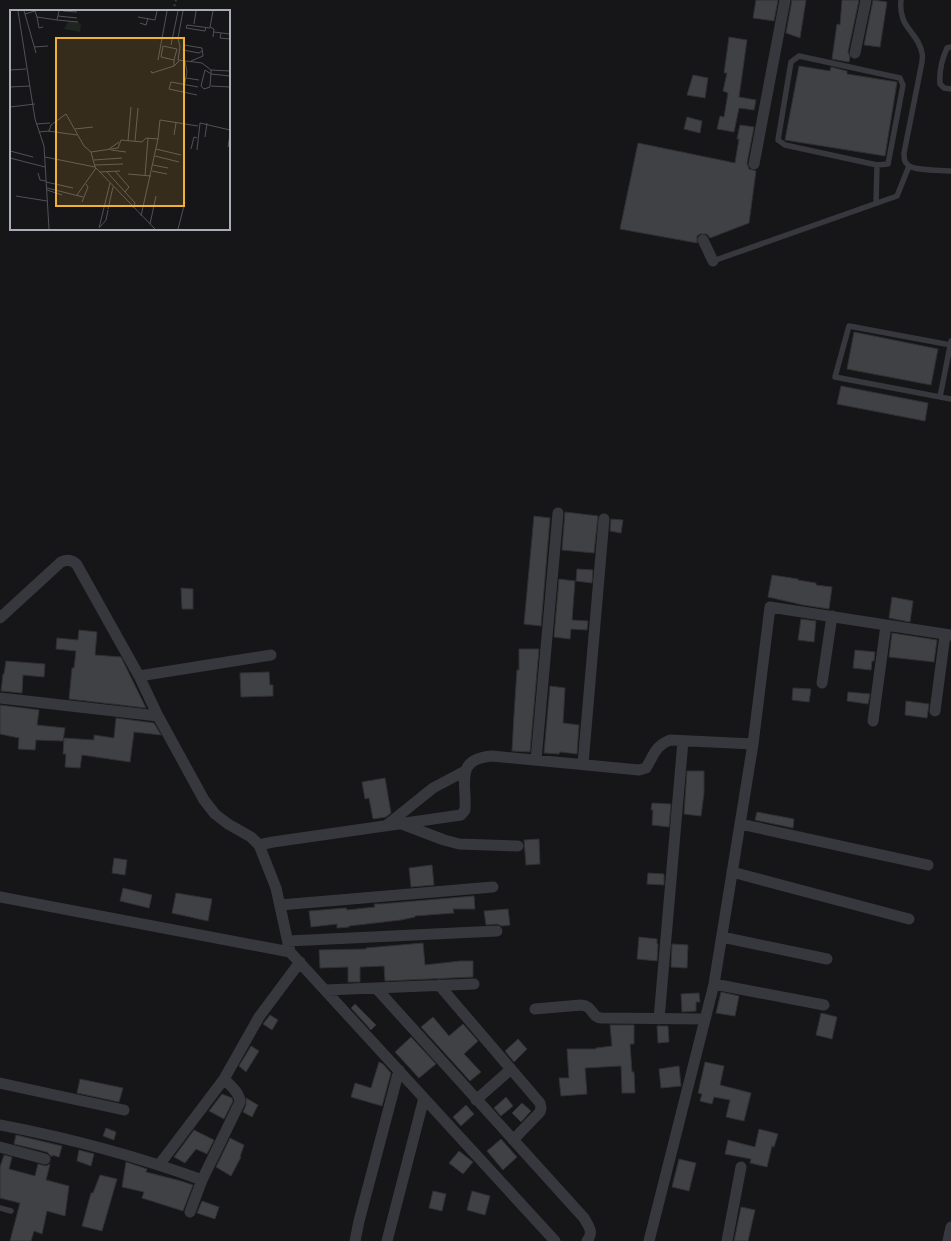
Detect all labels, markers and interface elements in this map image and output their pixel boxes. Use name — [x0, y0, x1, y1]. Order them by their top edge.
inset map — [10, 10, 230, 230]

